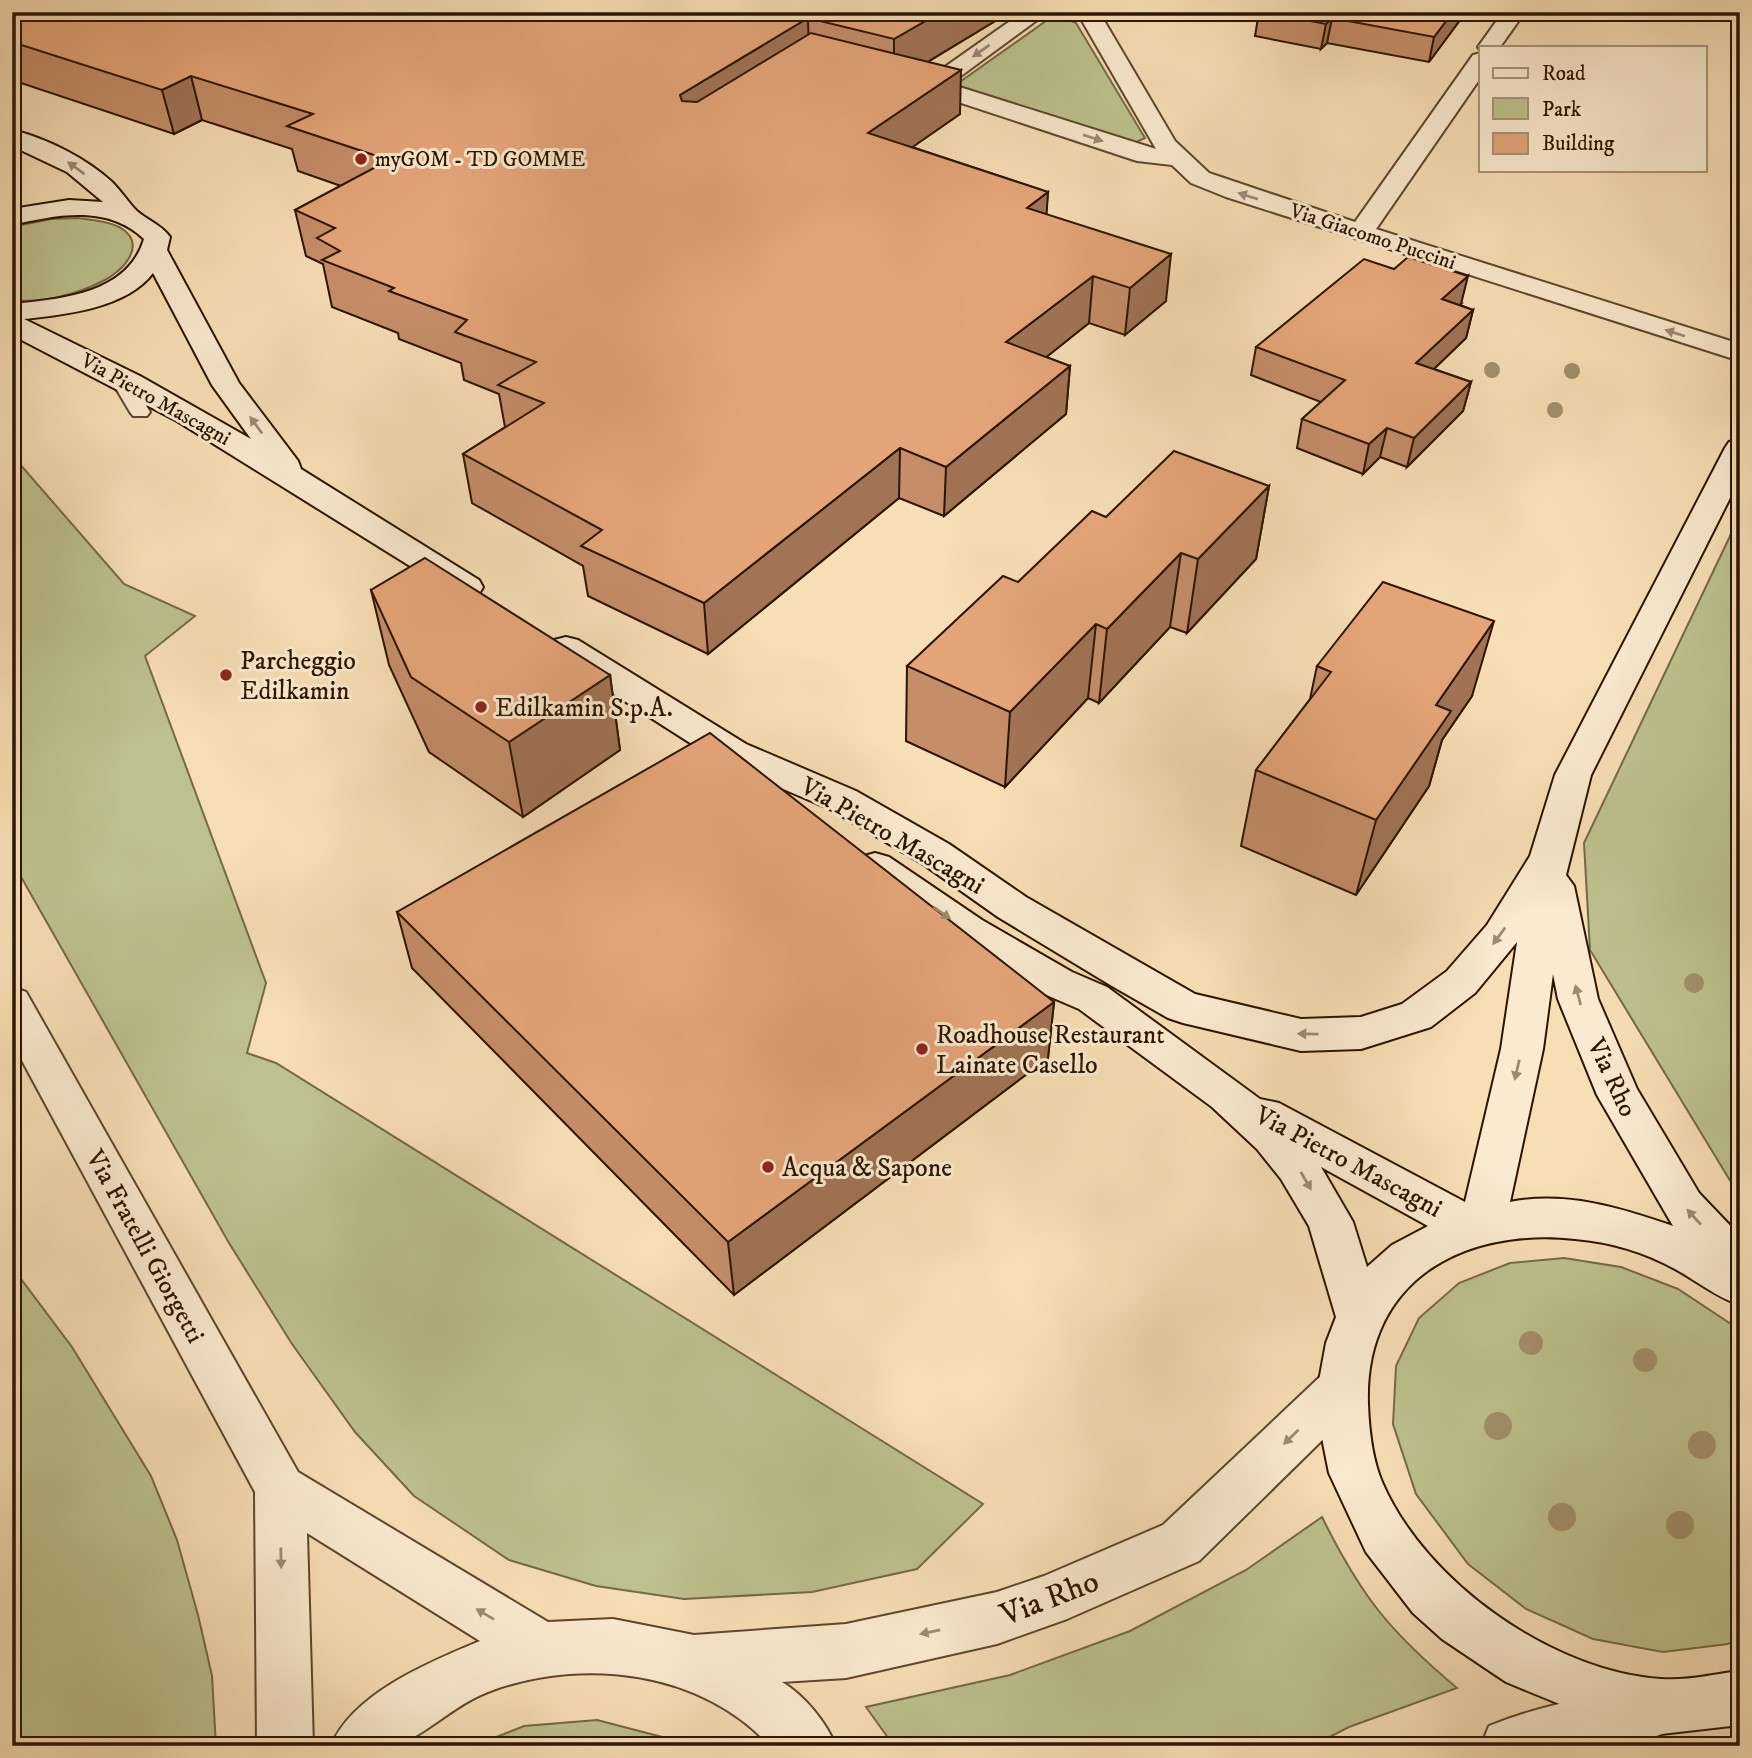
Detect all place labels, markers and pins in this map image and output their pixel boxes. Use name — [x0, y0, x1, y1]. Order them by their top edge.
place label: myGOM - TD GOMME — [375, 147, 585, 173]
marker: myGOM - TD GOMME — [353, 151, 369, 167]
place label: Parcheggio Edilkamin — [240, 645, 356, 708]
marker: Parcheggio Edilkamin — [218, 667, 234, 683]
place label: Edilkamin S.p.A. — [495, 692, 673, 725]
marker: Edilkamin S.p.A. — [473, 699, 489, 715]
place label: Roadhouse Restaurant Lainate Casello — [936, 1019, 1165, 1082]
marker: Roadhouse Restaurant Lainate Casello — [914, 1041, 930, 1057]
place label: Acqua & Sapone — [782, 1152, 952, 1185]
marker: Acqua & Sapone — [760, 1159, 776, 1175]

